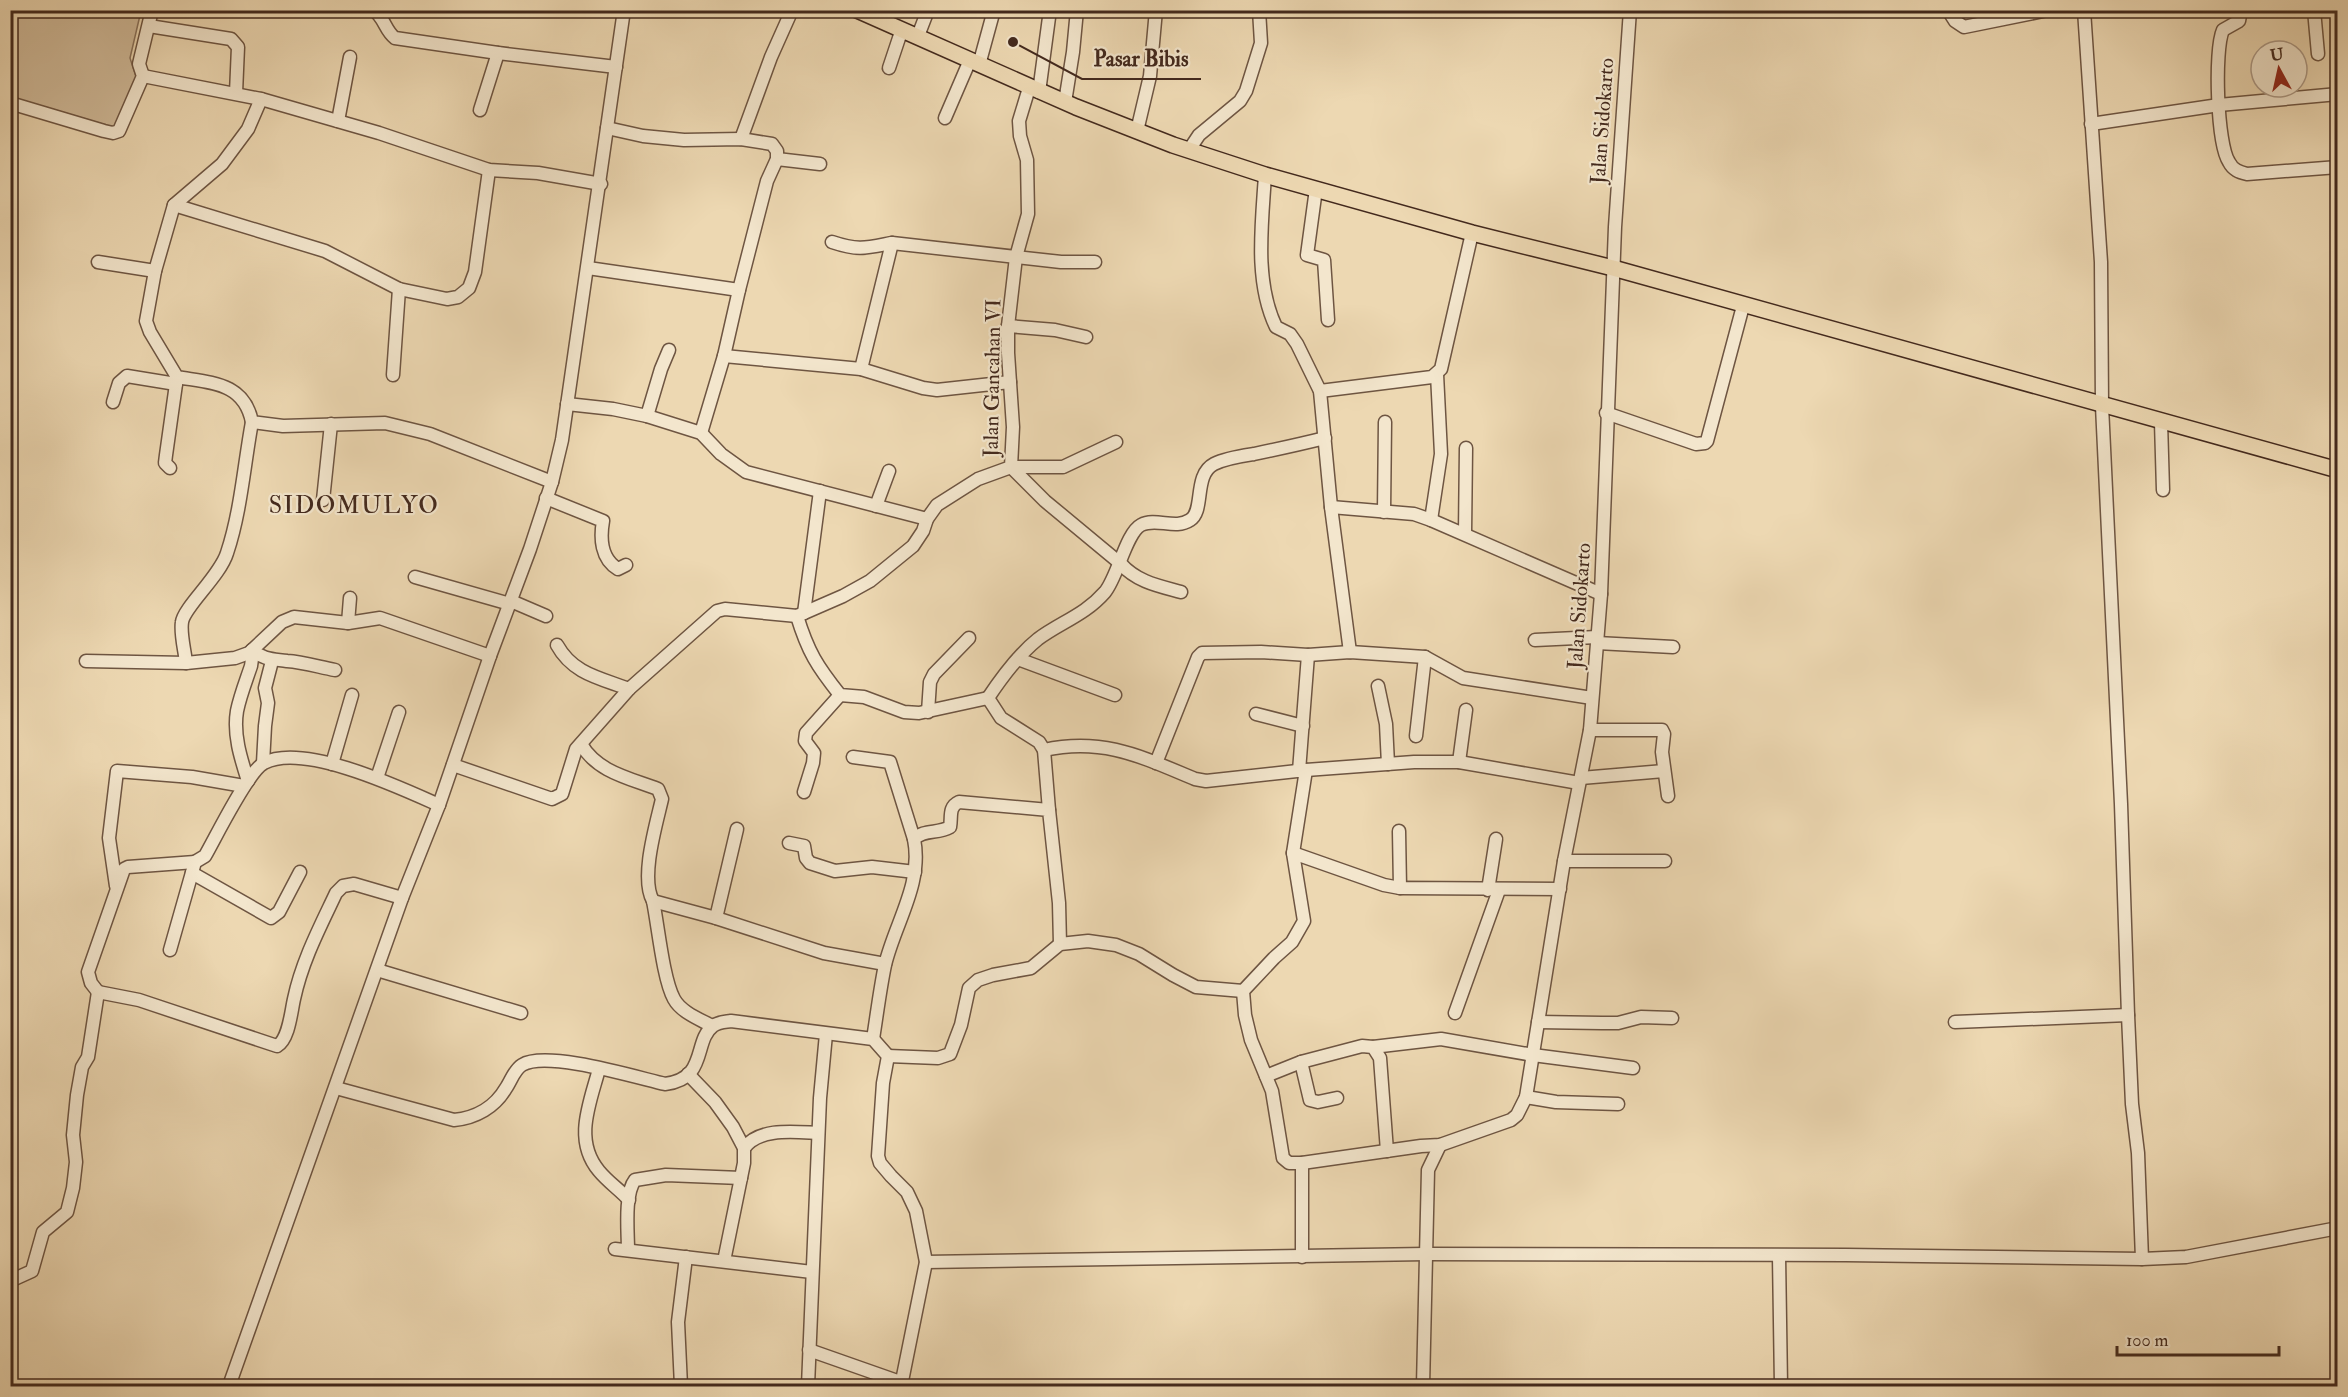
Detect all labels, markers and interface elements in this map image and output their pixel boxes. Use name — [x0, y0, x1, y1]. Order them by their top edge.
callout: Pasar Bibis — [1082, 39, 1201, 79]
north arrow — [2249, 39, 2309, 99]
text: U — [2269, 44, 2286, 66]
text: Pasar Bibis — [1094, 45, 1189, 73]
street label: Jalan Sidokarto — [1585, 57, 1620, 186]
street label: Jalan Gancahan VI — [978, 299, 1007, 458]
district label: SIDOMULYO — [269, 490, 439, 521]
street label: Jalan Sidokarto — [1562, 542, 1597, 671]
scale bar — [2117, 1319, 2279, 1357]
text: 100 m — [2126, 1329, 2169, 1352]

